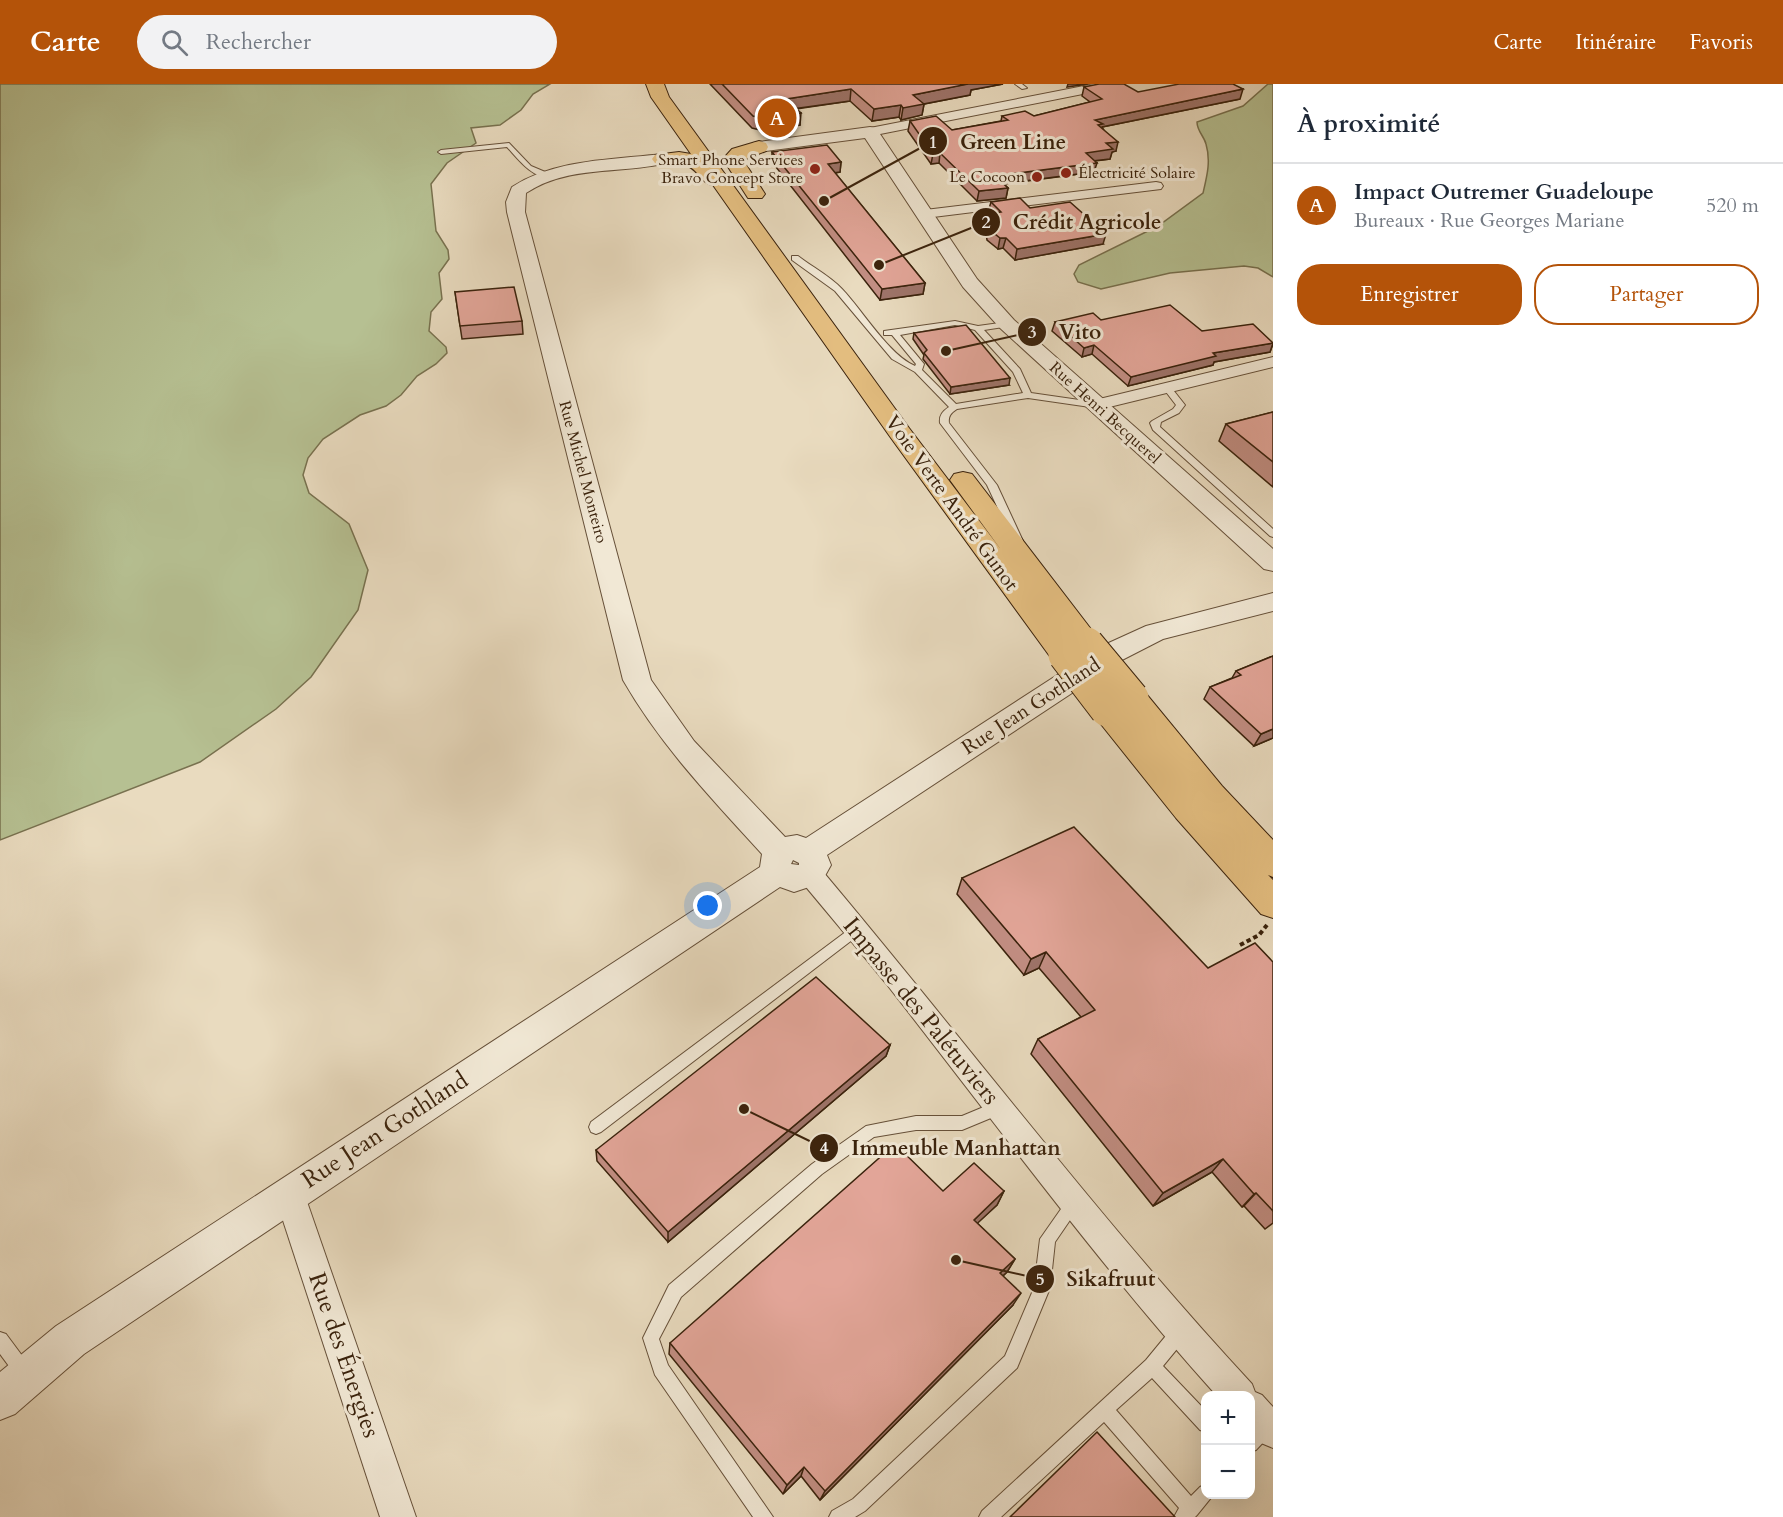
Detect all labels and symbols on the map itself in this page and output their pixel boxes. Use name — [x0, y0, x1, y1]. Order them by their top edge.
pin: A — [758, 96, 796, 141]
callout: Green Line — [918, 122, 1078, 161]
text: Green Line — [960, 128, 1066, 157]
text: 1 — [928, 130, 938, 155]
place label: Smart Phone Services Bravo Concept Store — [658, 149, 803, 189]
marker: Smart Phone Services Bravo Concept Store — [808, 162, 822, 176]
place label: Électricité Solaire — [1078, 162, 1196, 184]
place label: Le Cocoon — [949, 166, 1025, 188]
marker: Électricité Solaire — [1059, 166, 1073, 180]
marker: Le Cocoon — [1030, 170, 1044, 184]
callout: Crédit Agricole — [971, 202, 1173, 241]
text: Crédit Agricole — [1013, 208, 1161, 237]
text: 2 — [981, 210, 991, 235]
callout: Vito — [1017, 312, 1114, 351]
text: Vito — [1059, 318, 1101, 347]
text: 3 — [1027, 320, 1037, 345]
street label: Rue Henri Becquerel — [1044, 357, 1166, 469]
street label: Rue Michel Monteiro — [553, 398, 613, 546]
street label: Voie Verte André Gunot — [879, 410, 1025, 597]
street label: Rue Jean Gothland — [956, 651, 1106, 761]
your location — [693, 891, 722, 920]
street label: Impasse des Palétuviers — [835, 910, 1007, 1112]
street label: Rue Jean Gothland — [295, 1064, 475, 1196]
callout: Immeuble Manhattan — [809, 1128, 1073, 1167]
text: Immeuble Manhattan — [851, 1134, 1061, 1163]
text: 4 — [819, 1136, 829, 1161]
callout: Sikafruut — [1025, 1259, 1168, 1298]
text: Sikafruut — [1066, 1265, 1156, 1294]
text: 5 — [1035, 1267, 1045, 1292]
street label: Rue des Énergies — [300, 1268, 388, 1442]

